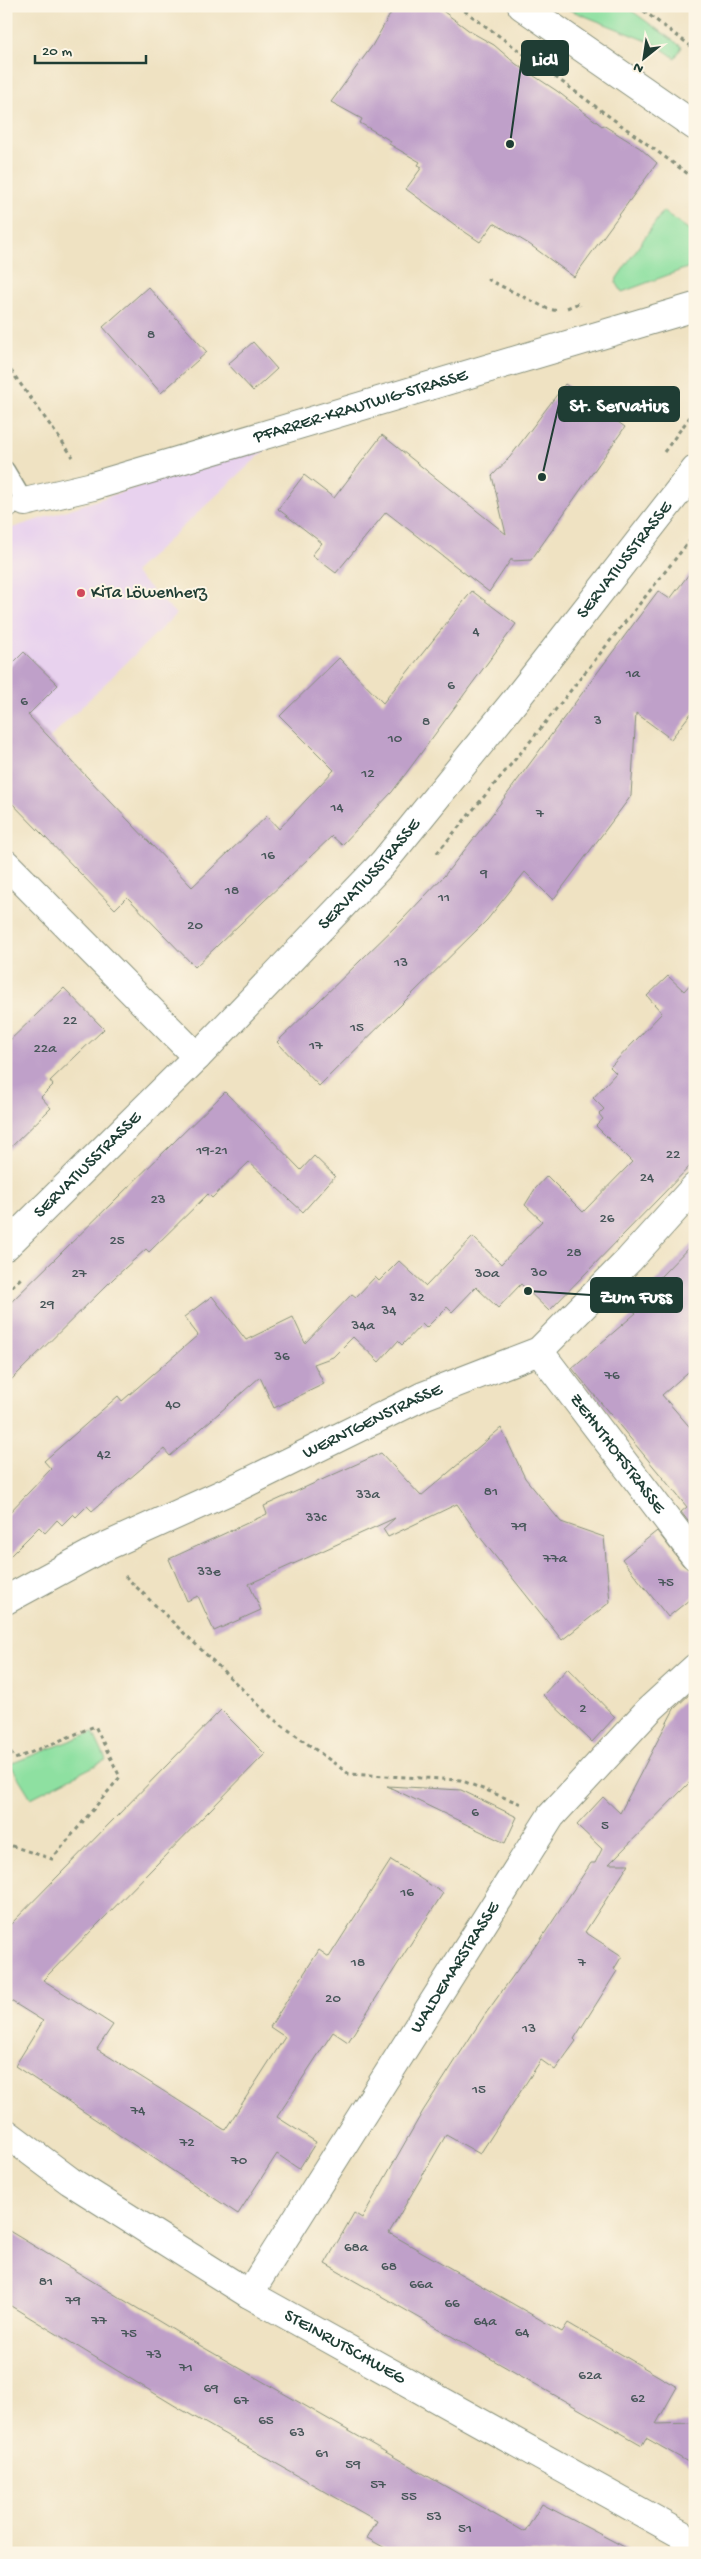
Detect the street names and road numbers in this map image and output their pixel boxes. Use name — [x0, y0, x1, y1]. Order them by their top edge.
street label: PFARRER-KRAUTWIG-STRASSE — [250, 364, 471, 448]
street label: SERVATIUSSTRASSE — [572, 497, 677, 623]
street label: SERVATIUSSTRASSE — [314, 814, 426, 934]
street label: SERVATIUSSTRASSE — [30, 1107, 146, 1223]
street label: WERNTGENSTRASSE — [299, 1379, 446, 1464]
street label: ZEHNTHOFSTRASSE — [565, 1389, 670, 1519]
street label: WALDEMARSTRASSE — [406, 1897, 505, 2037]
street label: STEINRUTSCHWEG — [280, 2305, 409, 2390]

